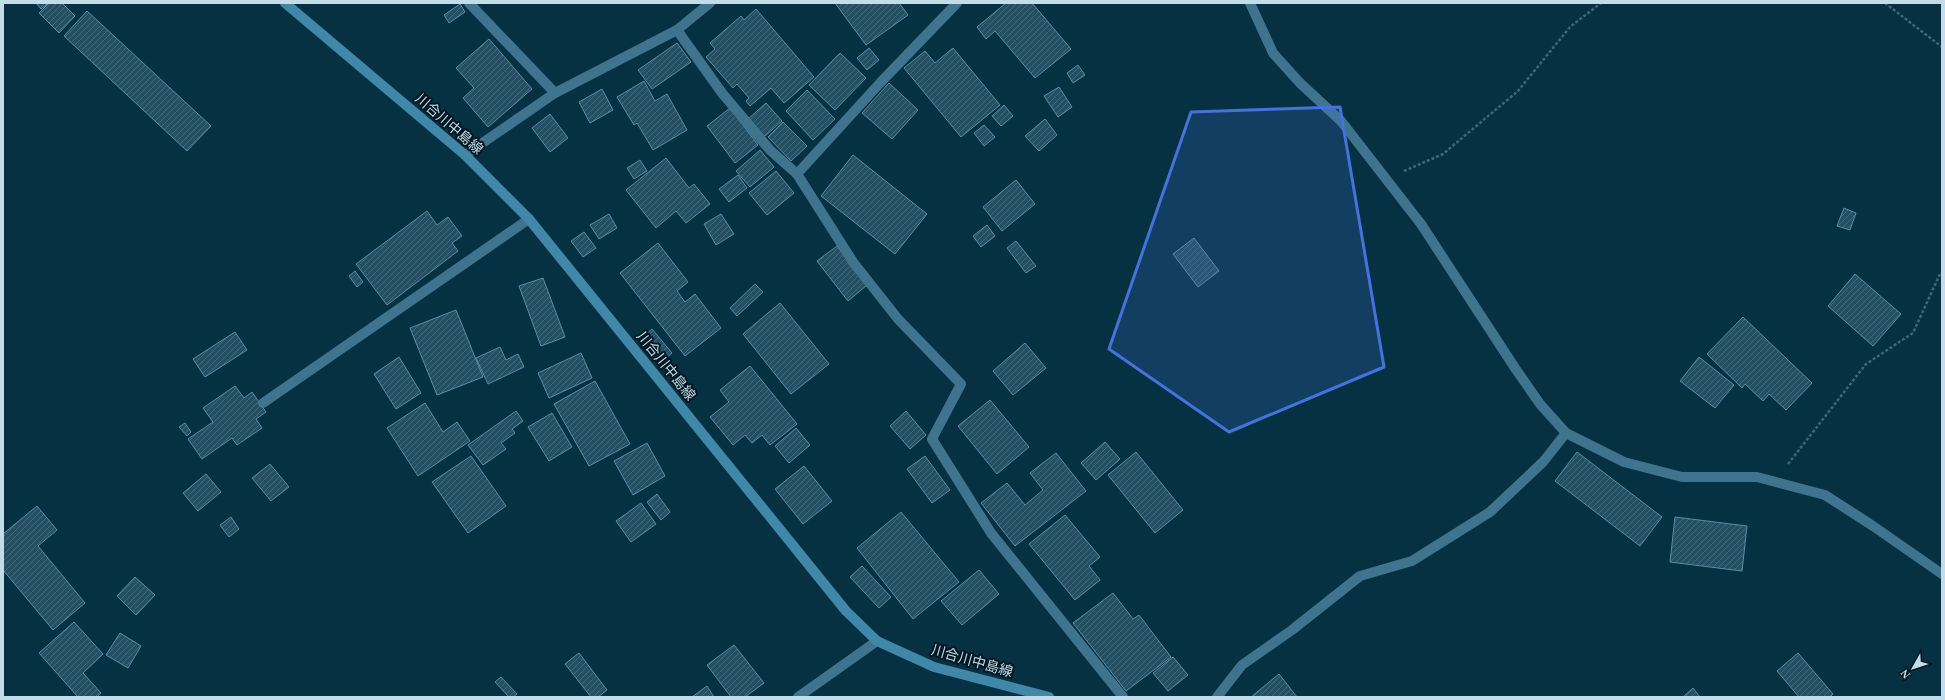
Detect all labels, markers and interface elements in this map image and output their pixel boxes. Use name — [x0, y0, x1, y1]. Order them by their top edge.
street label: 川合川中島線 — [412, 91, 486, 157]
street label: 川合川中島線 — [634, 329, 698, 403]
street label: 川合川中島線 — [930, 642, 1014, 680]
north arrow — [1893, 648, 1933, 688]
text: N — [1898, 667, 1912, 681]

